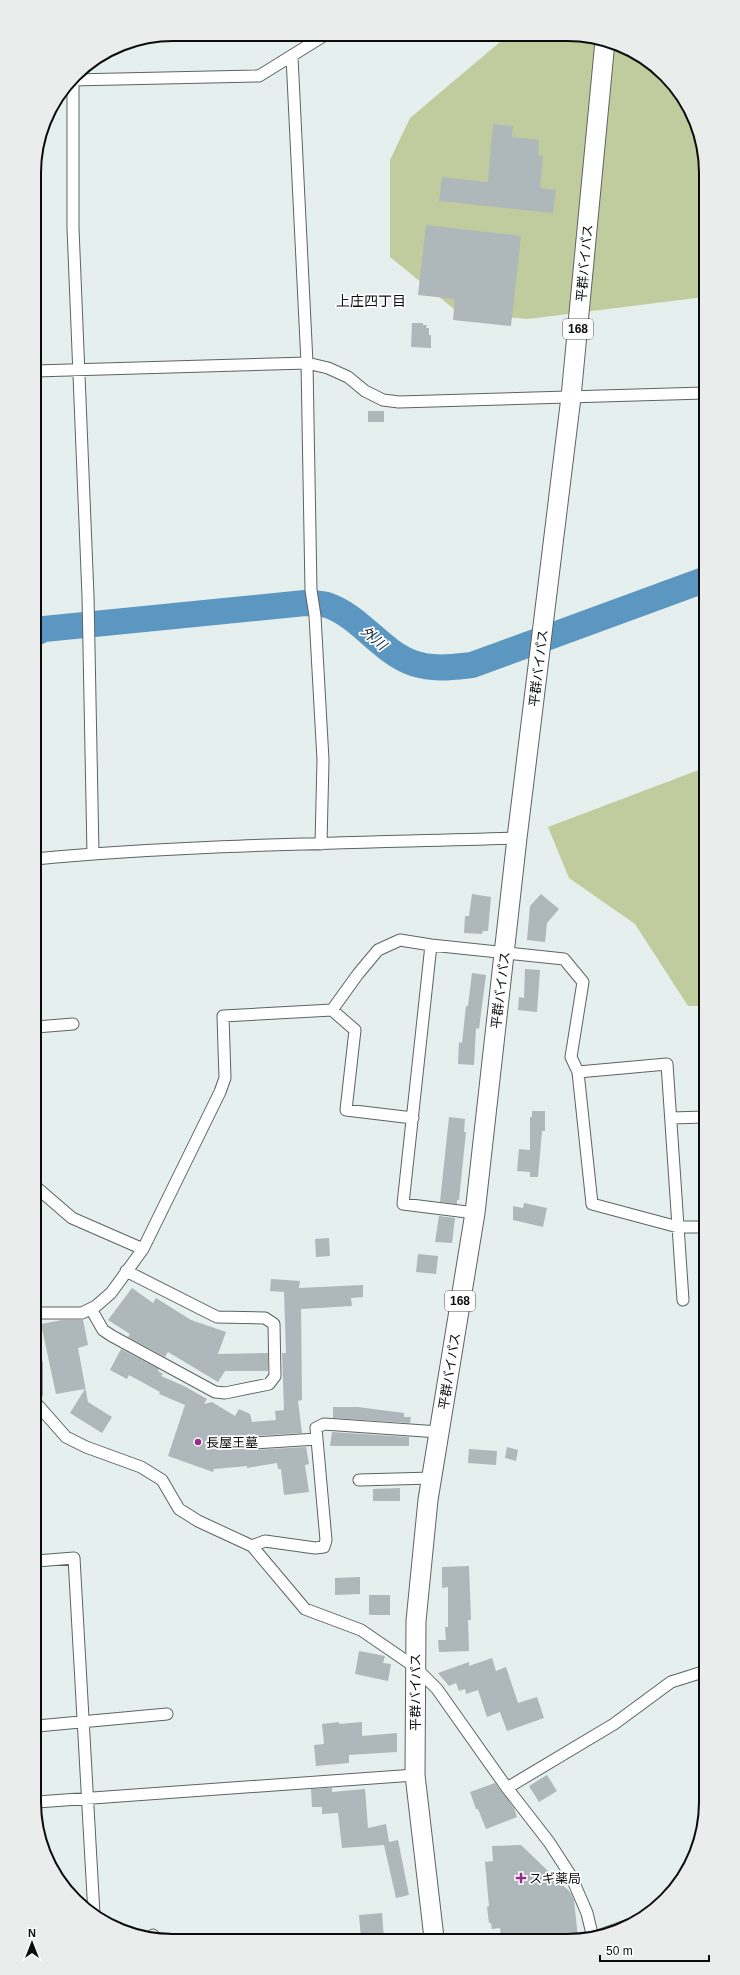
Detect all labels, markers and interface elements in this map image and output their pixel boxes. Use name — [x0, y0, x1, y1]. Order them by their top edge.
street label: 平群バイパス — [574, 224, 595, 302]
district label: 上庄四丁目 — [336, 293, 406, 309]
road number: 168 — [563, 319, 593, 339]
water label: 外川 — [358, 623, 391, 654]
street label: 平群バイパス — [526, 629, 551, 708]
street label: 平群バイパス — [488, 951, 513, 1030]
road number: 168 — [445, 1291, 475, 1311]
street label: 平群バイパス — [436, 1332, 463, 1411]
place label: 長屋王墓 — [206, 1435, 258, 1450]
marker: 長屋王墓 — [193, 1437, 203, 1447]
street label: 平群バイパス — [408, 1653, 423, 1731]
place label: スギ薬局 — [529, 1871, 581, 1886]
marker: スギ薬局 — [516, 1873, 526, 1883]
north arrow — [12, 1923, 52, 1963]
text: N — [28, 1927, 36, 1939]
scale bar — [600, 1937, 709, 1963]
text: 50 m — [606, 1944, 633, 1958]

